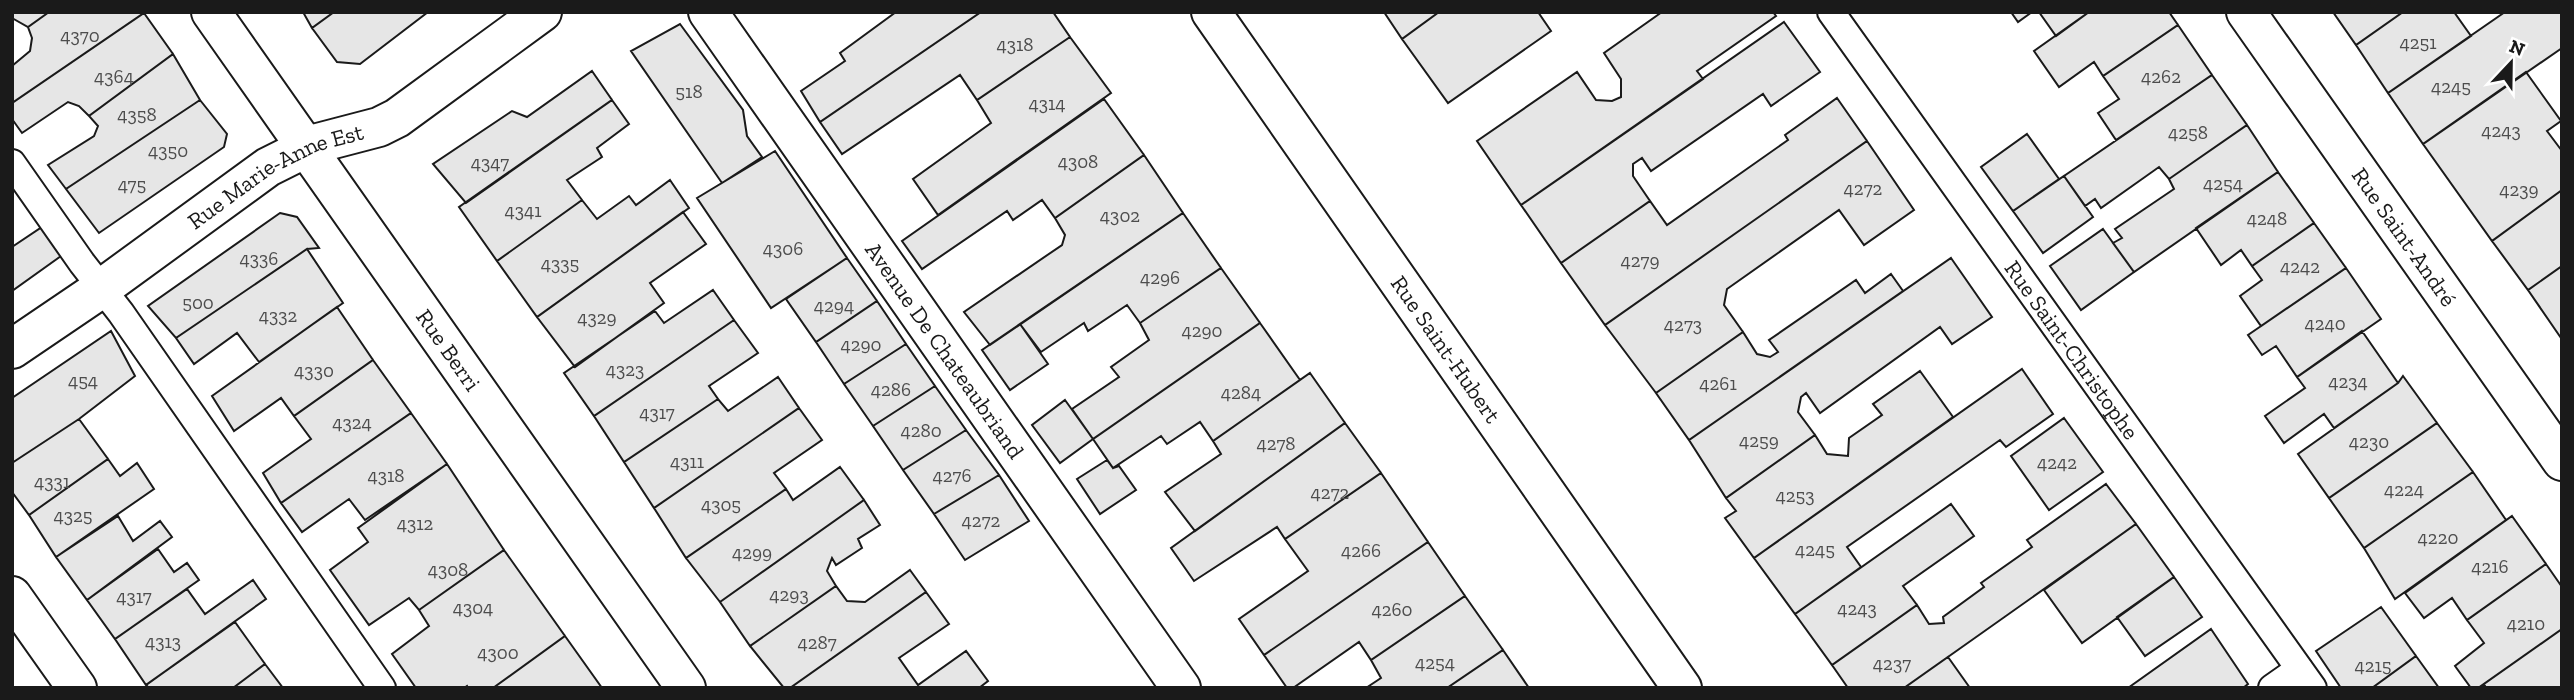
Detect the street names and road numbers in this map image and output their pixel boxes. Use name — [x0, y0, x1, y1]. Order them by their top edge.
street label: Rue Marie-Anne Est — [182, 118, 367, 235]
street label: Rue Saint-André — [2346, 162, 2463, 312]
street label: Avenue De Chateaubriand — [859, 237, 1030, 464]
street label: Rue Saint-Christophe — [1999, 255, 2145, 445]
street label: Rue Saint-Hubert — [1385, 270, 1507, 429]
street label: Rue Berri — [410, 304, 487, 396]

